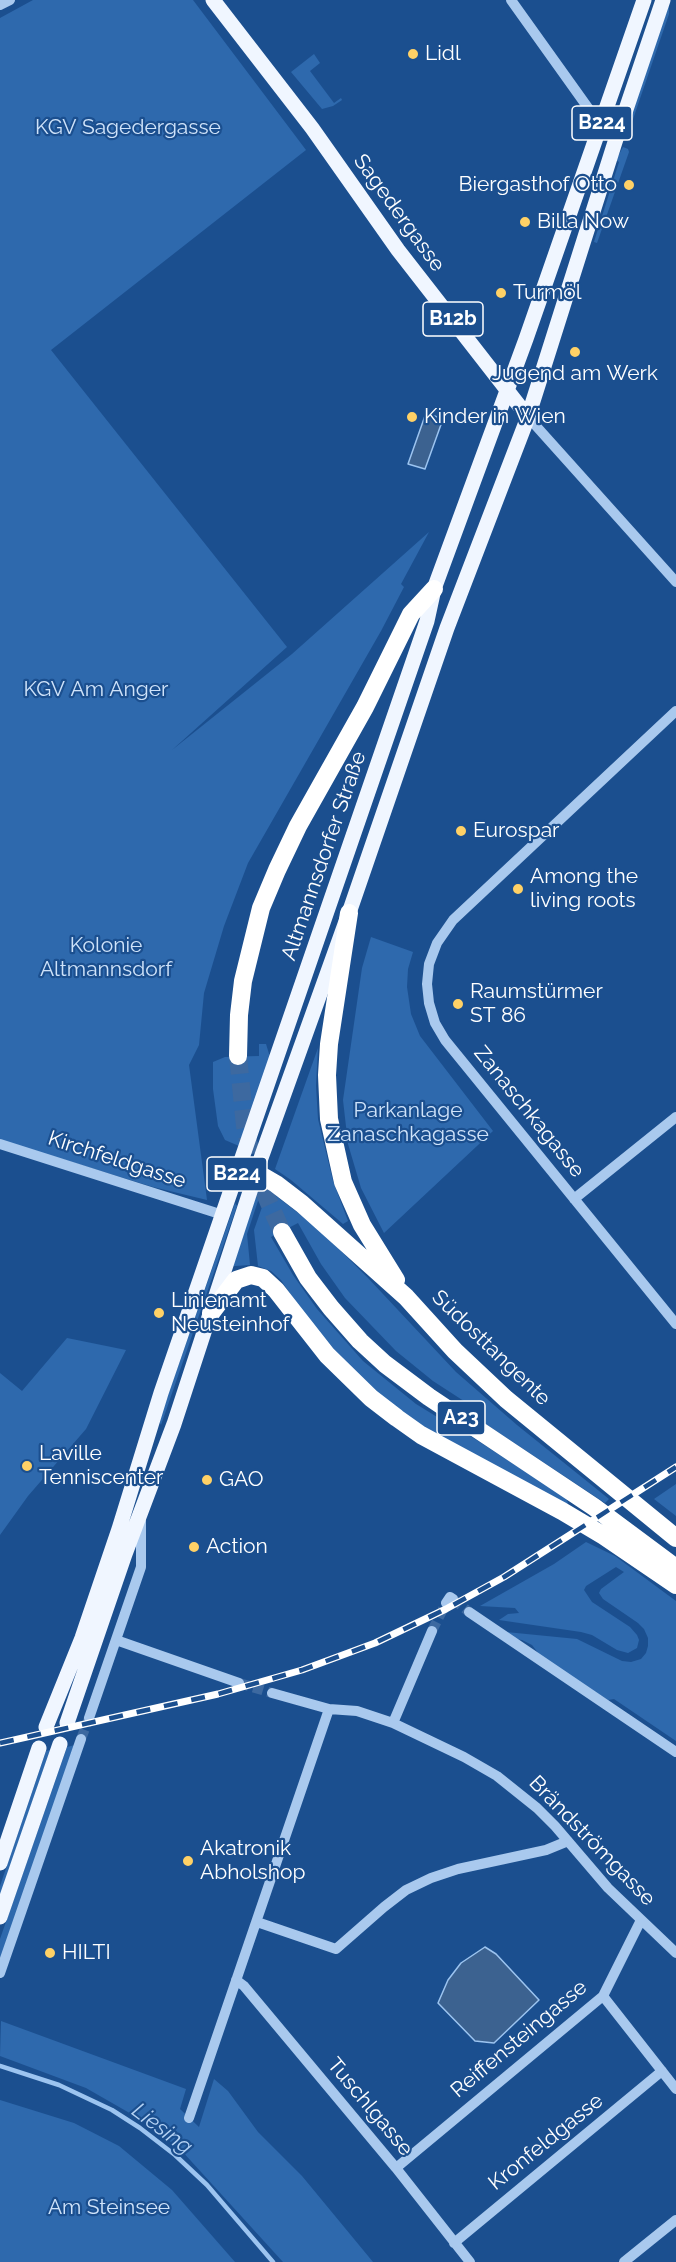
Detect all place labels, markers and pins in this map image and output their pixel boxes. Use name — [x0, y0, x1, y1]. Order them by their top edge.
place label: Lidl — [425, 41, 461, 67]
marker: Lidl — [406, 47, 420, 61]
place label: Biergasthof Otto — [458, 172, 617, 198]
marker: Biergasthof Otto — [622, 178, 636, 192]
place label: Billa Now — [537, 209, 629, 235]
marker: Billa Now — [518, 215, 532, 229]
place label: Turmöl — [513, 280, 581, 306]
marker: Turmöl — [494, 286, 508, 300]
marker: Jugend am Werk — [568, 345, 582, 359]
place label: Jugend am Werk — [492, 361, 658, 387]
place label: Kinder in Wien — [424, 404, 566, 430]
marker: Kinder in Wien — [405, 410, 419, 424]
place label: Eurospar — [473, 818, 559, 844]
marker: Eurospar — [454, 824, 468, 838]
place label: Among the living roots — [530, 864, 638, 914]
marker: Among the living roots — [511, 882, 525, 896]
place label: Raumstürmer ST 86 — [470, 979, 603, 1029]
marker: Raumstürmer ST 86 — [451, 997, 465, 1011]
place label: Linienamt Neusteinhof — [171, 1288, 289, 1338]
marker: Linienamt Neusteinhof — [152, 1306, 166, 1320]
place label: Laville Tenniscenter — [39, 1441, 163, 1491]
marker: Laville Tenniscenter — [20, 1459, 34, 1473]
place label: GAO — [219, 1467, 263, 1493]
marker: GAO — [200, 1473, 214, 1487]
place label: Action — [206, 1534, 268, 1560]
marker: Action — [187, 1540, 201, 1554]
place label: Akatronik Abholshop — [200, 1836, 305, 1886]
marker: Akatronik Abholshop — [181, 1854, 195, 1868]
place label: HILTI — [62, 1940, 111, 1966]
marker: HILTI — [43, 1946, 57, 1960]

